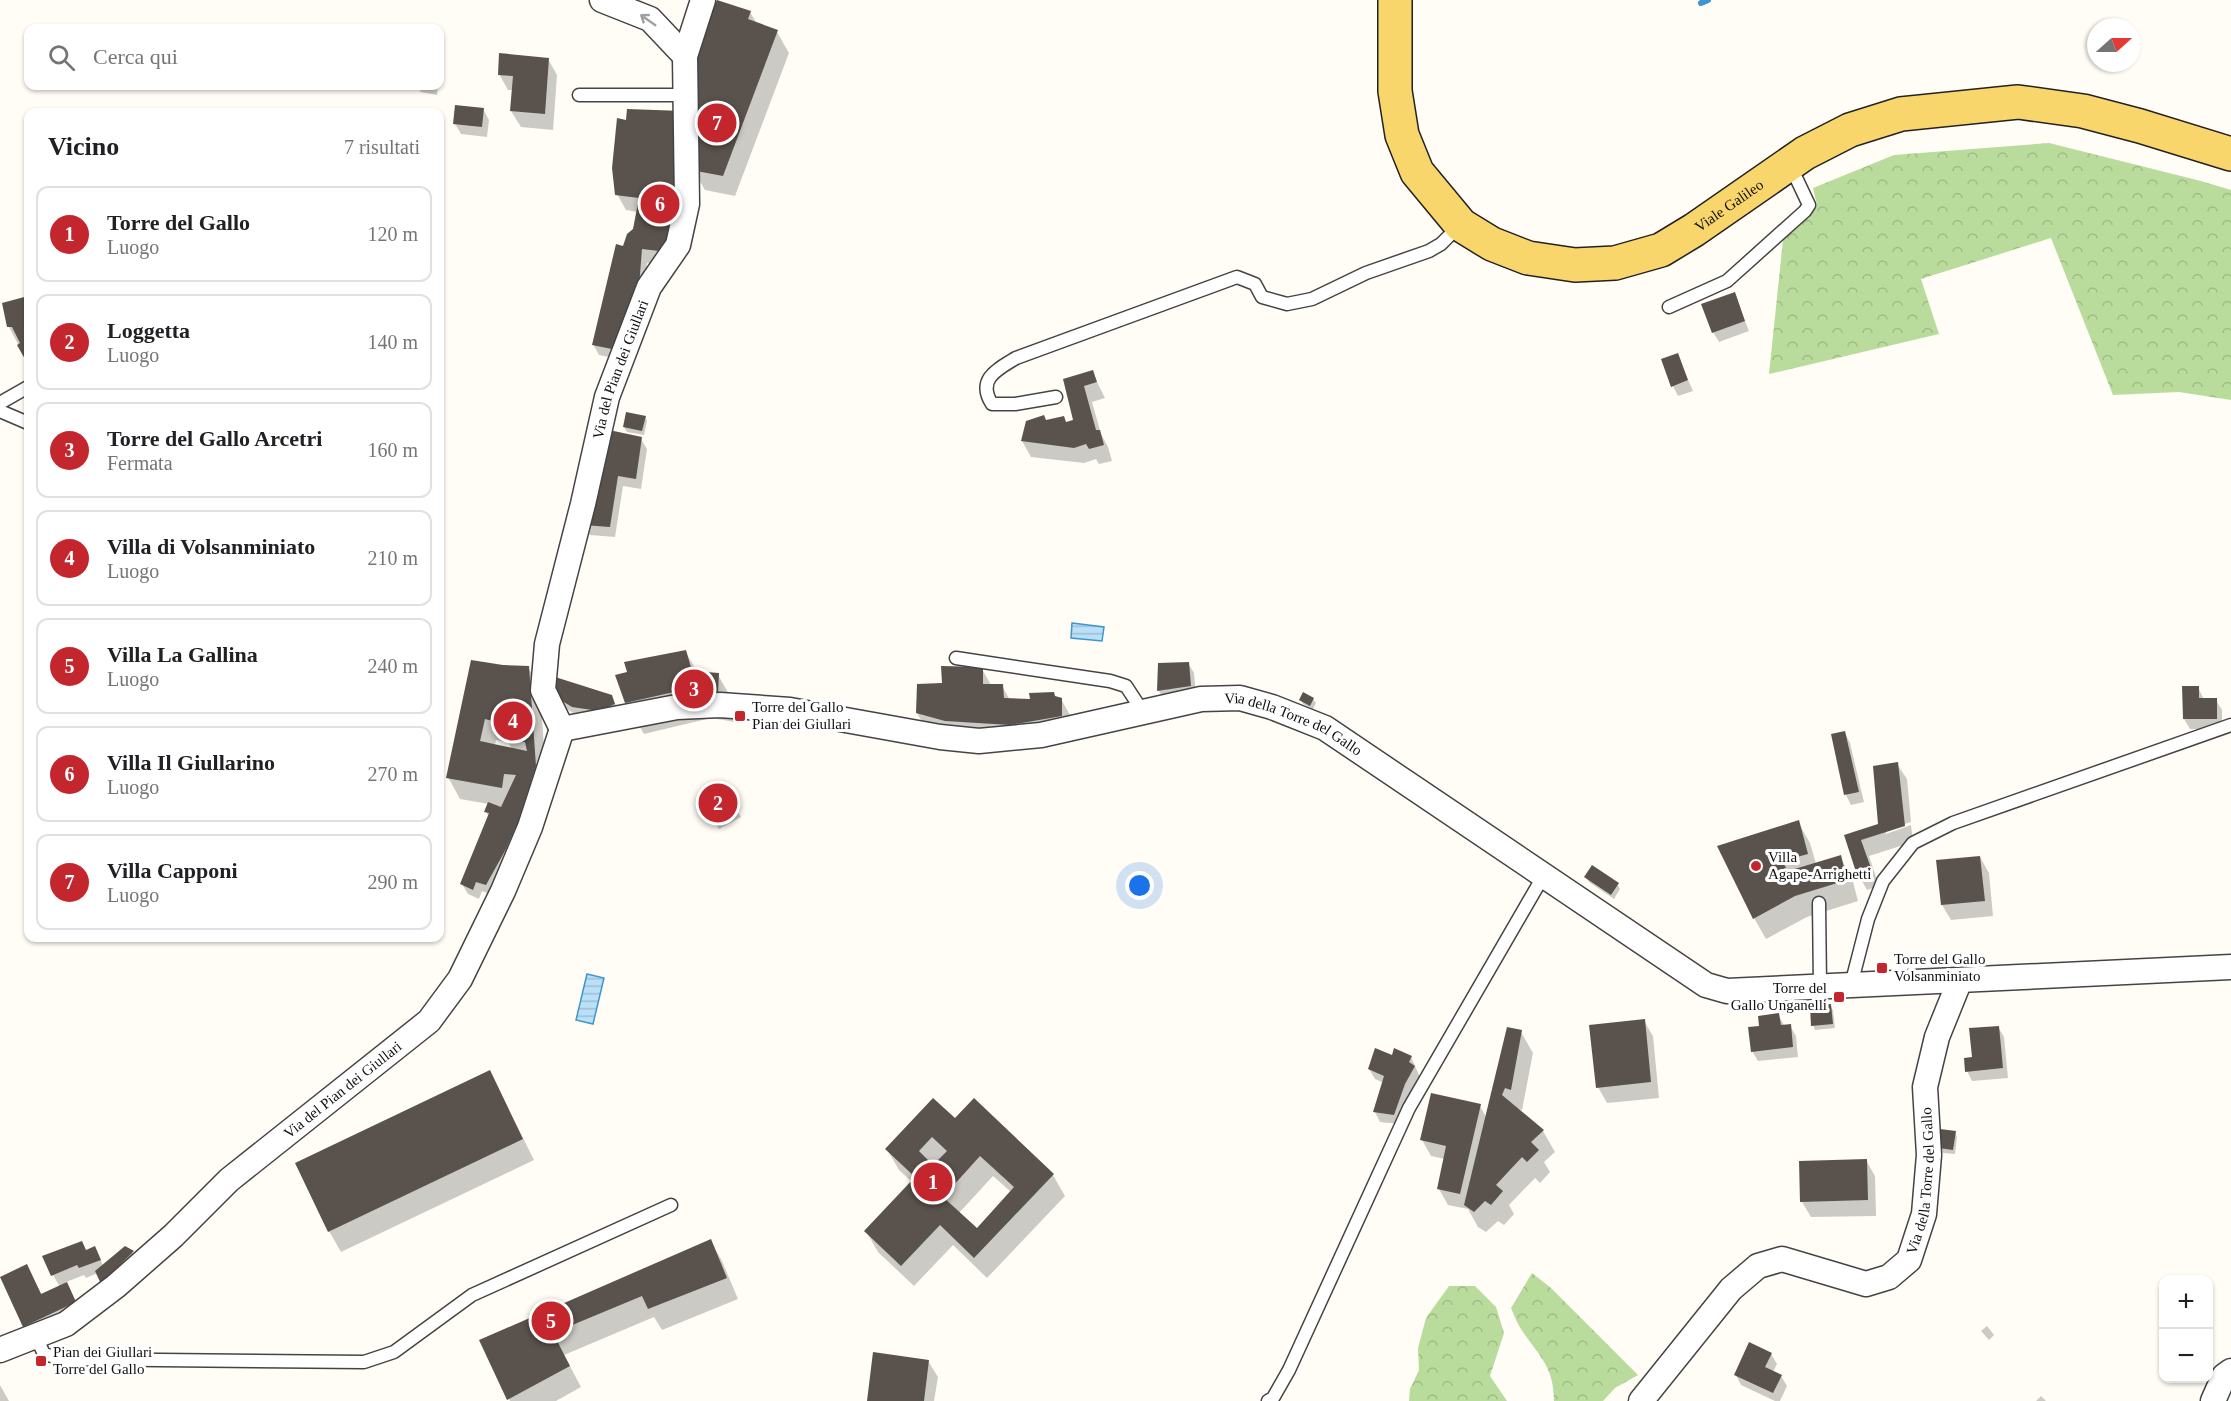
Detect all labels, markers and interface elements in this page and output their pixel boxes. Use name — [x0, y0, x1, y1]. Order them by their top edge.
one-way arrow — [640, 14, 657, 27]
north arrow — [2087, 18, 2141, 72]
search box — [24, 24, 444, 90]
icon: search — [45, 41, 78, 74]
text: Cerca qui — [93, 44, 178, 69]
pin: 7 — [698, 100, 736, 146]
text: Vicino — [48, 132, 119, 161]
text: 7 risultati — [344, 136, 420, 158]
street label: Viale Galileo — [1692, 176, 1766, 235]
pin: 6 — [640, 182, 680, 226]
text: Torre del Gallo — [107, 210, 250, 235]
text: 1 — [65, 223, 75, 245]
text: 120 m — [367, 223, 418, 245]
text: Luogo — [107, 236, 159, 258]
street label: Via del Pian dei Giullari — [590, 298, 651, 440]
text: Loggetta — [107, 318, 190, 343]
text: 2 — [65, 331, 75, 353]
text: 140 m — [367, 331, 418, 353]
text: Luogo — [107, 344, 159, 366]
text: Torre del Gallo Arcetri — [107, 426, 322, 451]
text: 3 — [65, 439, 75, 461]
text: 160 m — [367, 439, 418, 461]
text: Fermata — [107, 452, 173, 474]
text: Villa di Volsanminiato — [107, 534, 315, 559]
text: 4 — [65, 547, 75, 569]
text: 210 m — [367, 547, 418, 569]
text: Luogo — [107, 560, 159, 582]
text: Villa La Gallina — [107, 642, 258, 667]
text: 5 — [65, 655, 75, 677]
text: 240 m — [367, 655, 418, 677]
pin: 3 — [674, 666, 714, 712]
text: Luogo — [107, 668, 159, 690]
street label: Via della Torre del Gallo — [1224, 690, 1365, 759]
pin: 4 — [494, 698, 532, 744]
place label: Torre del Gallo Pian dei Giullari — [752, 699, 851, 732]
marker: Torre del Gallo Pian dei Giullari — [733, 709, 747, 723]
text: Villa Il Giullarino — [107, 750, 275, 775]
text: 6 — [65, 763, 75, 785]
text: 270 m — [367, 763, 418, 785]
text: Luogo — [107, 776, 159, 798]
pin: 2 — [698, 780, 738, 826]
place label: Villa Agape-Arrighetti — [1768, 849, 1871, 882]
text: Villa Capponi — [107, 858, 238, 883]
marker: Villa Agape-Arrighetti — [1749, 859, 1763, 873]
text: 7 — [65, 871, 75, 893]
text: 290 m — [367, 871, 418, 893]
your location — [1125, 871, 1154, 900]
text: Luogo — [107, 884, 159, 906]
place label: Torre del Gallo Volsanminiato — [1894, 951, 1985, 984]
marker: Torre del Gallo Volsanminiato — [1875, 961, 1889, 975]
place label: Torre del Gallo Unganelli — [1731, 980, 1827, 1013]
marker: Torre del Gallo Unganelli — [1832, 990, 1846, 1004]
street label: Via del Pian dei Giullari — [281, 1038, 405, 1141]
street label: Via della Torre del Gallo — [1903, 1107, 1937, 1256]
pin: 1 — [914, 1160, 952, 1204]
map controls — [2159, 1275, 2213, 1383]
button: + — [2159, 1275, 2213, 1329]
pin: 5 — [532, 1298, 570, 1344]
button: − — [2159, 1329, 2213, 1383]
place label: Pian dei Giullari Torre del Gallo — [53, 1344, 152, 1377]
marker: Pian dei Giullari Torre del Gallo — [34, 1354, 48, 1368]

